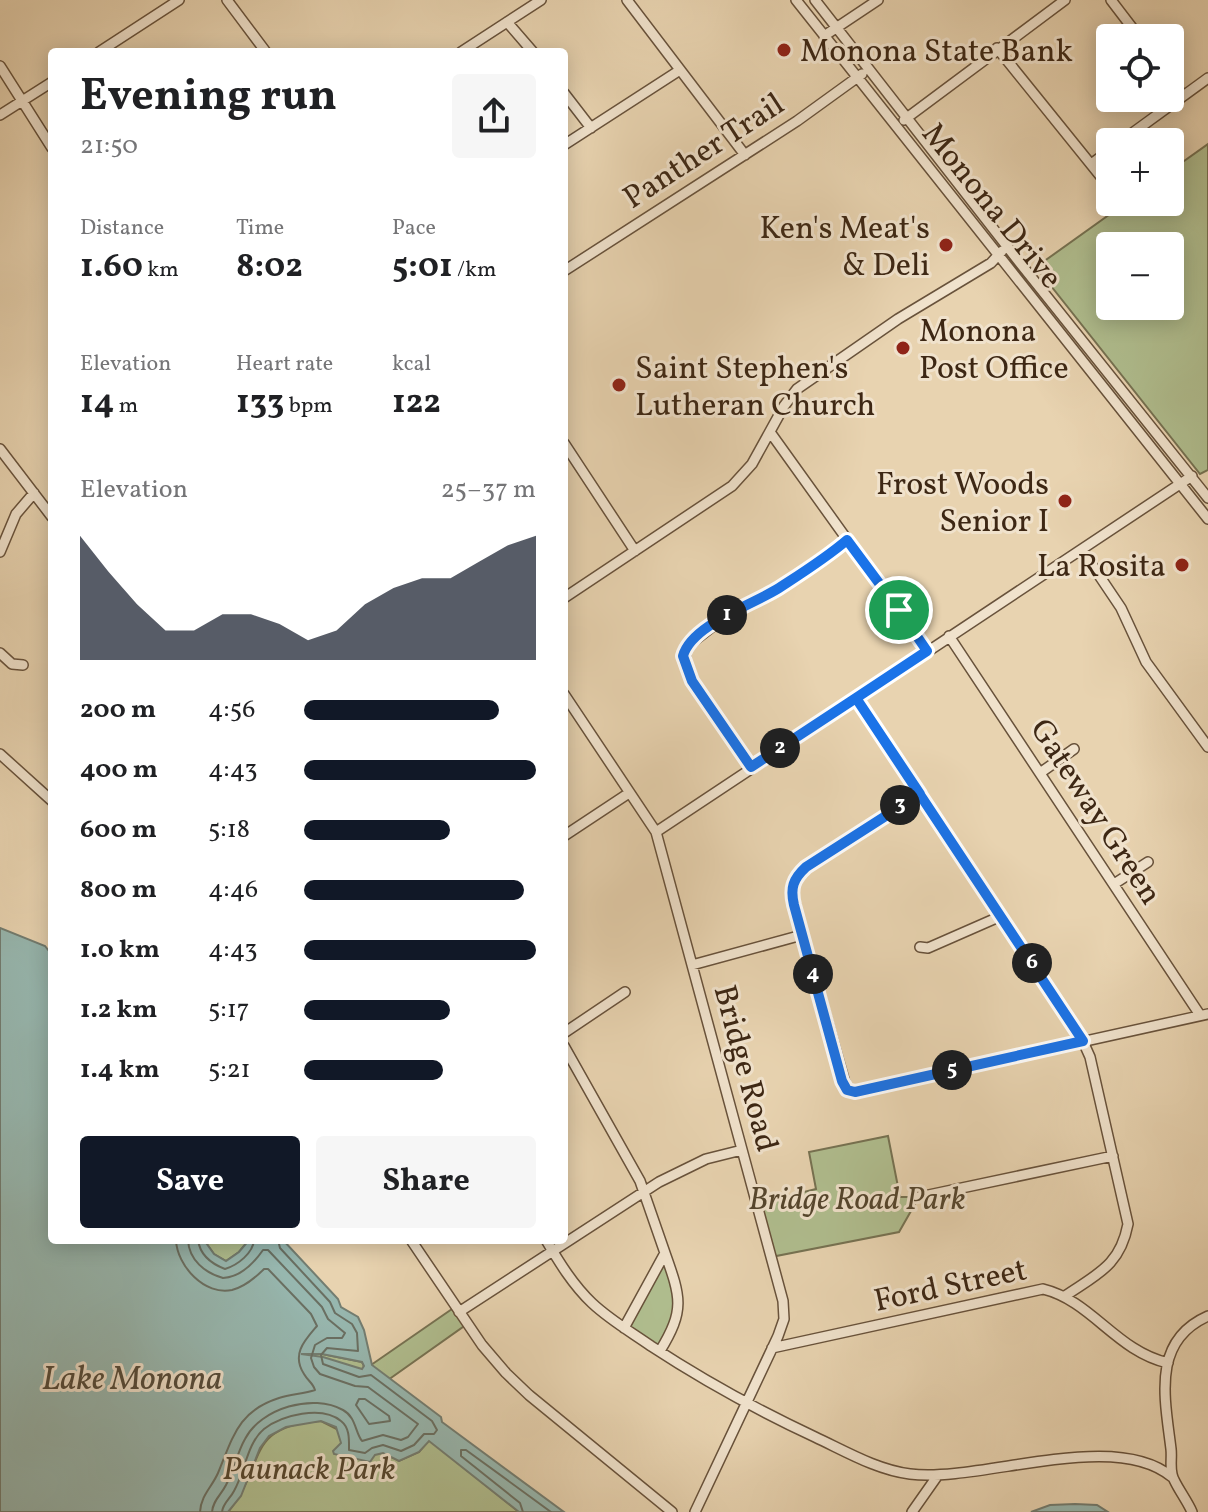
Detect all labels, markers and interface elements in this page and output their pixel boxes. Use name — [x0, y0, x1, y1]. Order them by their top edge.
map controls — [1096, 24, 1184, 320]
button: locate — [1096, 24, 1184, 112]
place label: Monona State Bank — [800, 31, 1073, 75]
marker: Monona State Bank — [775, 41, 793, 59]
text: Evening run — [80, 67, 337, 128]
button: share — [452, 74, 536, 158]
street label: Panther Trail — [616, 84, 794, 221]
street label: Monona Drive — [910, 115, 1071, 299]
text: 21:50 — [80, 128, 138, 164]
button: + — [1096, 128, 1184, 216]
place label: Ken's Meat's & Deli — [759, 208, 930, 289]
text: Distance — [80, 213, 164, 244]
text: Time — [236, 213, 284, 244]
text: Pace — [392, 213, 436, 244]
button: − — [1096, 232, 1184, 320]
marker: Ken's Meat's & Deli — [937, 236, 955, 254]
text: 1.60 — [80, 244, 143, 291]
text: 8:02 — [236, 244, 303, 291]
text: 5:01 — [392, 244, 453, 291]
text: km — [143, 255, 179, 286]
text: /km — [453, 255, 497, 286]
place label: Monona Post Office — [919, 311, 1069, 392]
marker: Monona Post Office — [894, 339, 912, 357]
place label: Saint Stephen's Lutheran Church — [635, 348, 875, 429]
text: Elevation — [80, 349, 171, 380]
text: Heart rate — [236, 349, 333, 380]
text: kcal — [392, 349, 431, 380]
marker: Saint Stephen's Lutheran Church — [610, 376, 628, 394]
text: 14 — [80, 380, 114, 427]
text: 133 — [236, 380, 284, 427]
text: 122 — [392, 380, 441, 427]
text: m — [114, 391, 138, 422]
text: bpm — [284, 391, 333, 422]
place label: Frost Woods Senior I — [876, 464, 1049, 545]
text: Elevation — [80, 472, 188, 508]
text: 25–37 m — [441, 472, 536, 508]
marker: Frost Woods Senior I — [1056, 492, 1074, 510]
place label: La Rosita — [1037, 546, 1166, 590]
marker: La Rosita — [1173, 556, 1191, 574]
pin — [865, 576, 933, 644]
icon: arrive — [877, 588, 921, 632]
pin: 1 — [707, 595, 747, 635]
text: 1 — [723, 599, 731, 630]
text: 200 m — [80, 692, 156, 728]
text: 4:56 — [208, 692, 255, 728]
street label: Gateway Green — [1018, 711, 1171, 914]
pin: 2 — [760, 728, 800, 768]
text: 2 — [774, 732, 786, 763]
text: 400 m — [80, 752, 158, 788]
text: 4:43 — [208, 752, 257, 788]
pin: 3 — [880, 785, 920, 825]
text: 3 — [894, 789, 906, 820]
text: 600 m — [80, 812, 157, 848]
text: 5:18 — [208, 812, 250, 848]
text: 800 m — [80, 872, 157, 908]
text: 4:46 — [208, 872, 258, 908]
text: 1.0 km — [80, 932, 160, 968]
text: 4:43 — [208, 932, 257, 968]
pin: 6 — [1012, 943, 1052, 983]
text: 6 — [1026, 947, 1038, 978]
pin: 4 — [793, 954, 833, 994]
text: 4 — [806, 958, 820, 989]
street label: Bridge Road — [701, 980, 788, 1157]
text: 1.2 km — [80, 992, 157, 1028]
text: 5:17 — [208, 992, 249, 1028]
pin: 5 — [932, 1050, 972, 1090]
text: 1.4 km — [80, 1052, 160, 1088]
text: 5:21 — [208, 1052, 251, 1088]
text: 5 — [947, 1054, 957, 1085]
button: Save — [80, 1136, 300, 1228]
button: Share — [316, 1136, 536, 1228]
park label: Bridge Road Park — [749, 1179, 966, 1223]
street label: Ford Street — [870, 1249, 1031, 1325]
water label: Lake Monona — [42, 1357, 222, 1404]
park label: Paunack Park — [222, 1449, 396, 1493]

